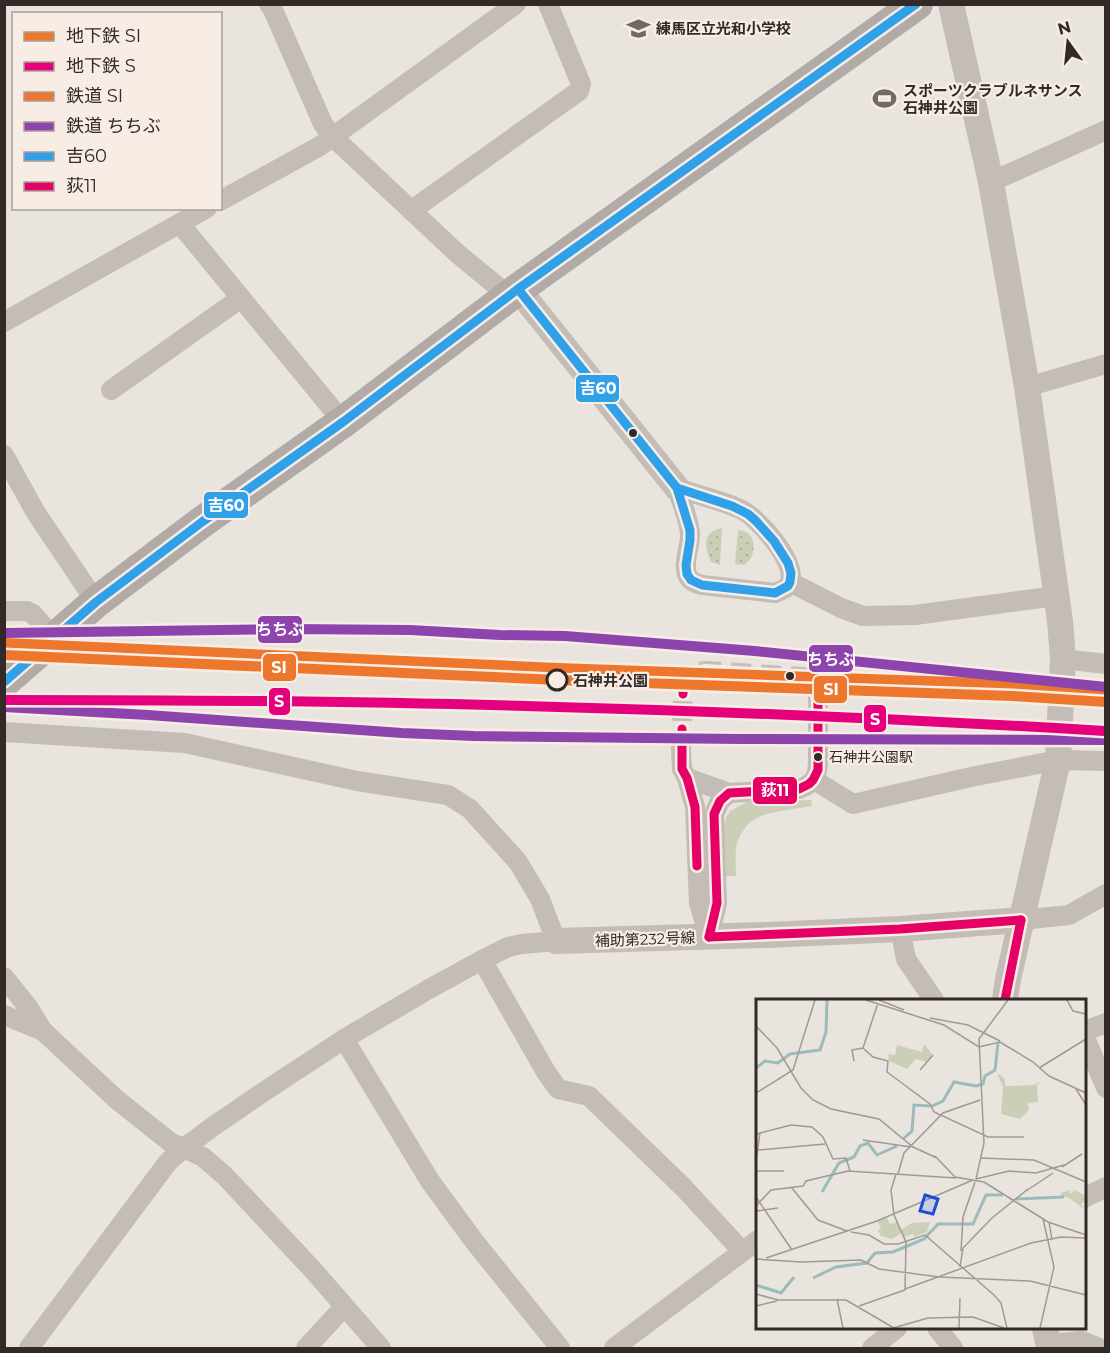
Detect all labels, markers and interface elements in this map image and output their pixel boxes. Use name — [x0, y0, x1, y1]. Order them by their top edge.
legend — [12, 12, 222, 210]
north arrow — [1038, 12, 1098, 72]
school or university icon: 練馬区立光和小学校 — [625, 15, 651, 41]
text: N — [1056, 17, 1073, 39]
place label: 練馬区立光和小学校 — [656, 19, 791, 38]
text: 地下鉄 SI — [66, 25, 141, 47]
text: 地下鉄 S — [66, 55, 136, 77]
place label: スポーツクラブルネサンス 石神井公園 — [903, 81, 1082, 117]
text: 鉄道 SI — [66, 85, 123, 107]
sports icon: スポーツクラブルネサンス 石神井公園 — [872, 86, 898, 112]
text: 鉄道 ちちぶ — [66, 115, 161, 137]
text: 吉60 — [66, 145, 107, 167]
text: 荻11 — [66, 175, 97, 197]
line badge: 吉60 — [575, 374, 620, 403]
text: 吉60 — [579, 379, 617, 398]
unlabelled marker — [627, 427, 639, 439]
line badge: 吉60 — [203, 491, 249, 519]
text: 吉60 — [207, 496, 245, 515]
line badge: ちちぶ — [257, 615, 303, 644]
text: ちちぶ — [256, 620, 304, 639]
line badge: ちちぶ — [808, 644, 854, 673]
text: ちちぶ — [807, 650, 855, 669]
line badge: SI — [262, 653, 297, 682]
text: SI — [271, 658, 287, 677]
marker: 石神井公園 — [546, 669, 568, 691]
unlabelled marker — [784, 670, 796, 682]
place label: 石神井公園 — [573, 671, 648, 690]
line badge: SI — [813, 675, 848, 704]
text: SI — [823, 680, 839, 699]
line badge: S — [268, 687, 291, 716]
text: S — [274, 692, 284, 711]
line badge: S — [863, 704, 887, 733]
text: S — [870, 710, 880, 729]
place label: 石神井公園駅 — [829, 748, 913, 766]
marker: 石神井公園駅 — [812, 751, 824, 763]
line badge: 荻11 — [752, 776, 798, 805]
text: 荻11 — [761, 781, 789, 800]
street label: 補助第232号線 — [594, 928, 696, 950]
inset map — [756, 999, 1086, 1329]

